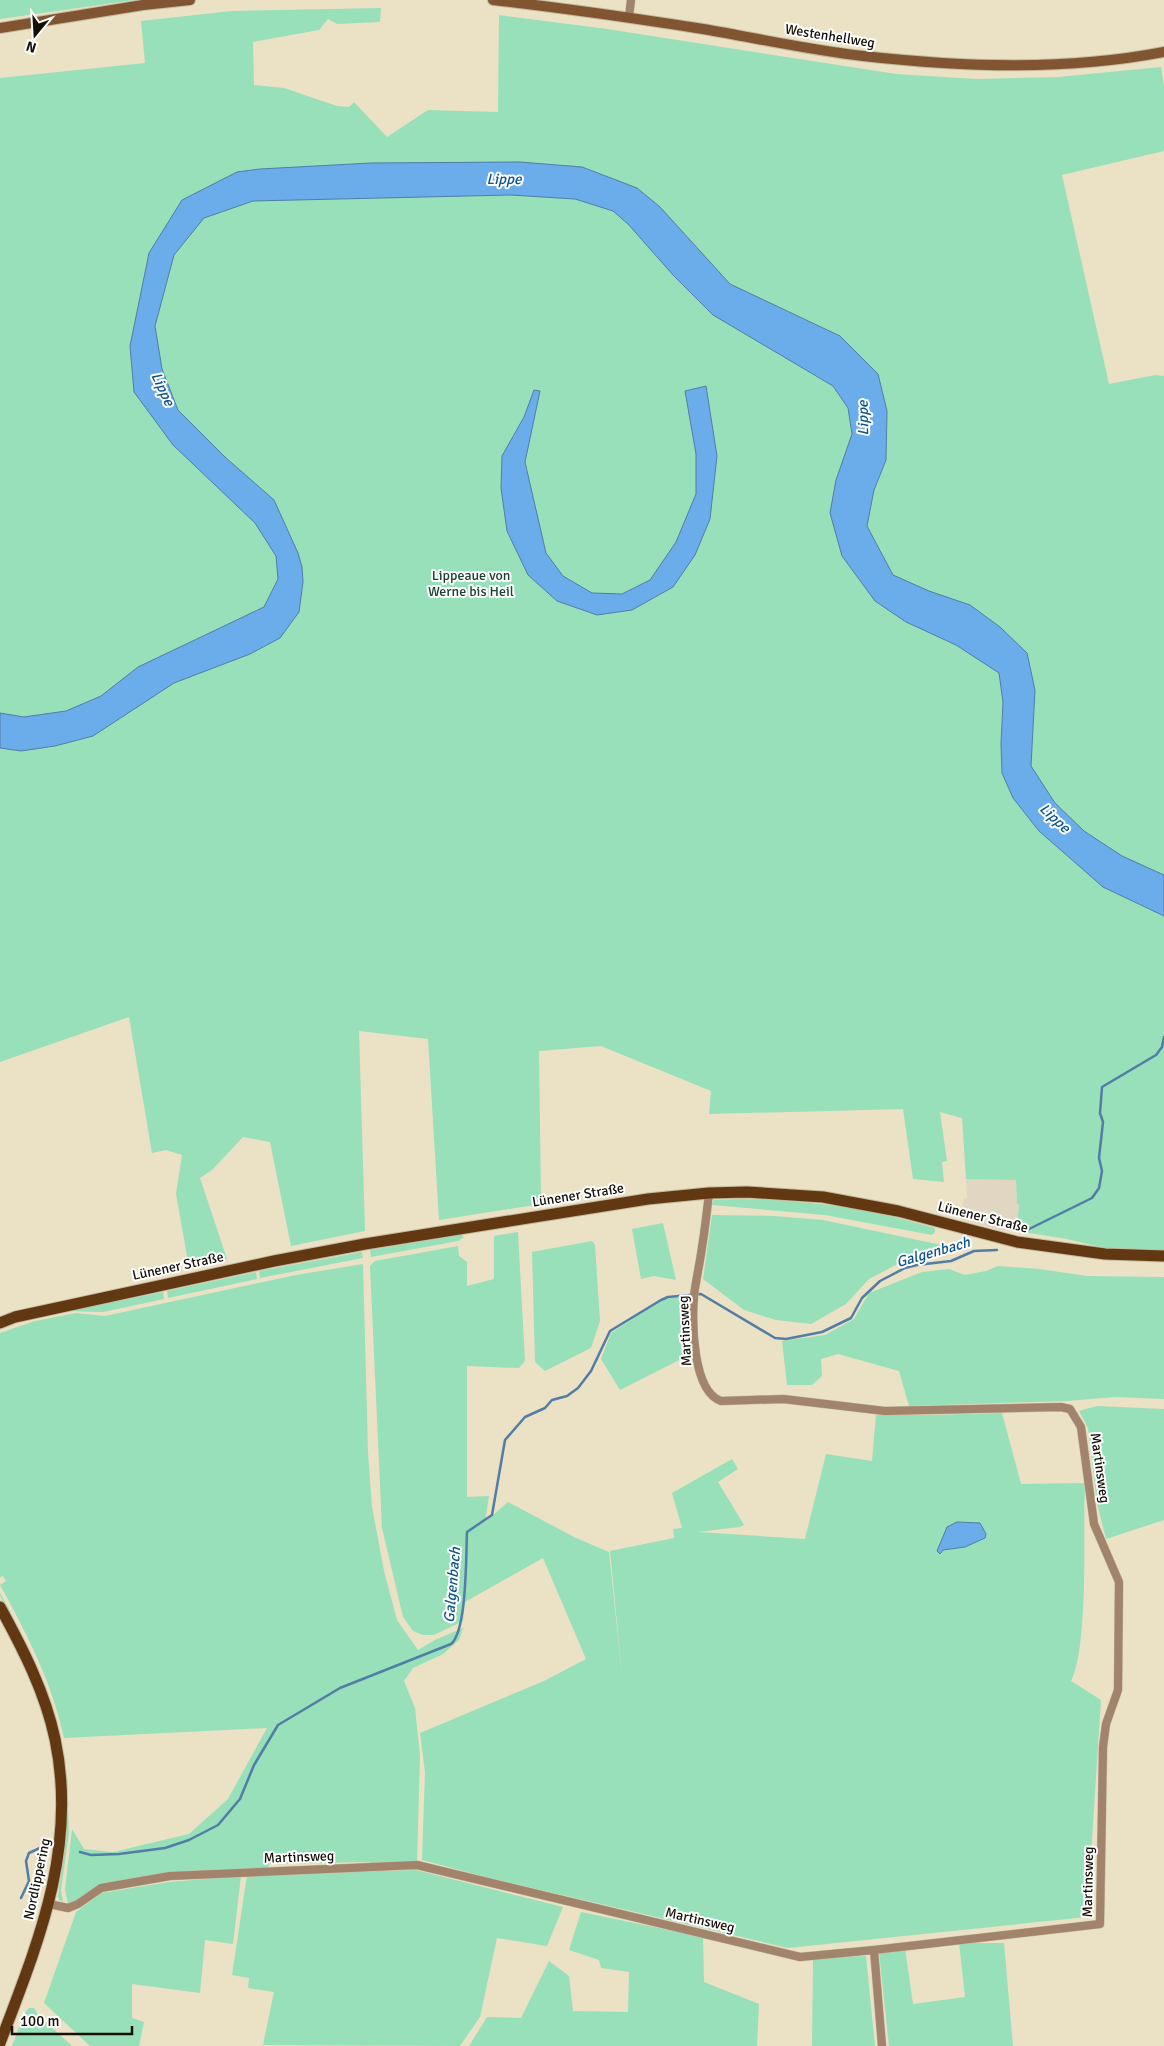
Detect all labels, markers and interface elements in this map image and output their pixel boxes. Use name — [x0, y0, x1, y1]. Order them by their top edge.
north arrow — [10, 10, 60, 60]
street label: Westenhellweg — [784, 21, 876, 51]
text: N — [24, 37, 38, 56]
water label: Lippe — [486, 170, 523, 188]
water label: Lippe — [147, 369, 179, 410]
water label: Lippe — [854, 399, 872, 436]
park label: Lippeaue von Werne bis Heil — [428, 567, 514, 600]
water label: Lippe — [1036, 799, 1075, 838]
street label: Lünener Straße — [531, 1179, 625, 1211]
street label: Lünener Straße — [936, 1198, 1030, 1236]
water label: Galgenbach — [894, 1233, 973, 1271]
street label: Lünener Straße — [131, 1248, 225, 1284]
street label: Martinsweg — [675, 1295, 695, 1367]
street label: Martinsweg — [1087, 1432, 1113, 1504]
water label: Galgenbach — [440, 1546, 464, 1624]
street label: Nordlippering — [20, 1837, 54, 1921]
street label: Martinsweg — [1079, 1846, 1097, 1918]
street label: Martinsweg — [263, 1847, 335, 1867]
street label: Martinsweg — [664, 1904, 736, 1936]
scale bar — [12, 2004, 132, 2036]
text: 100 m — [20, 2012, 60, 2030]

